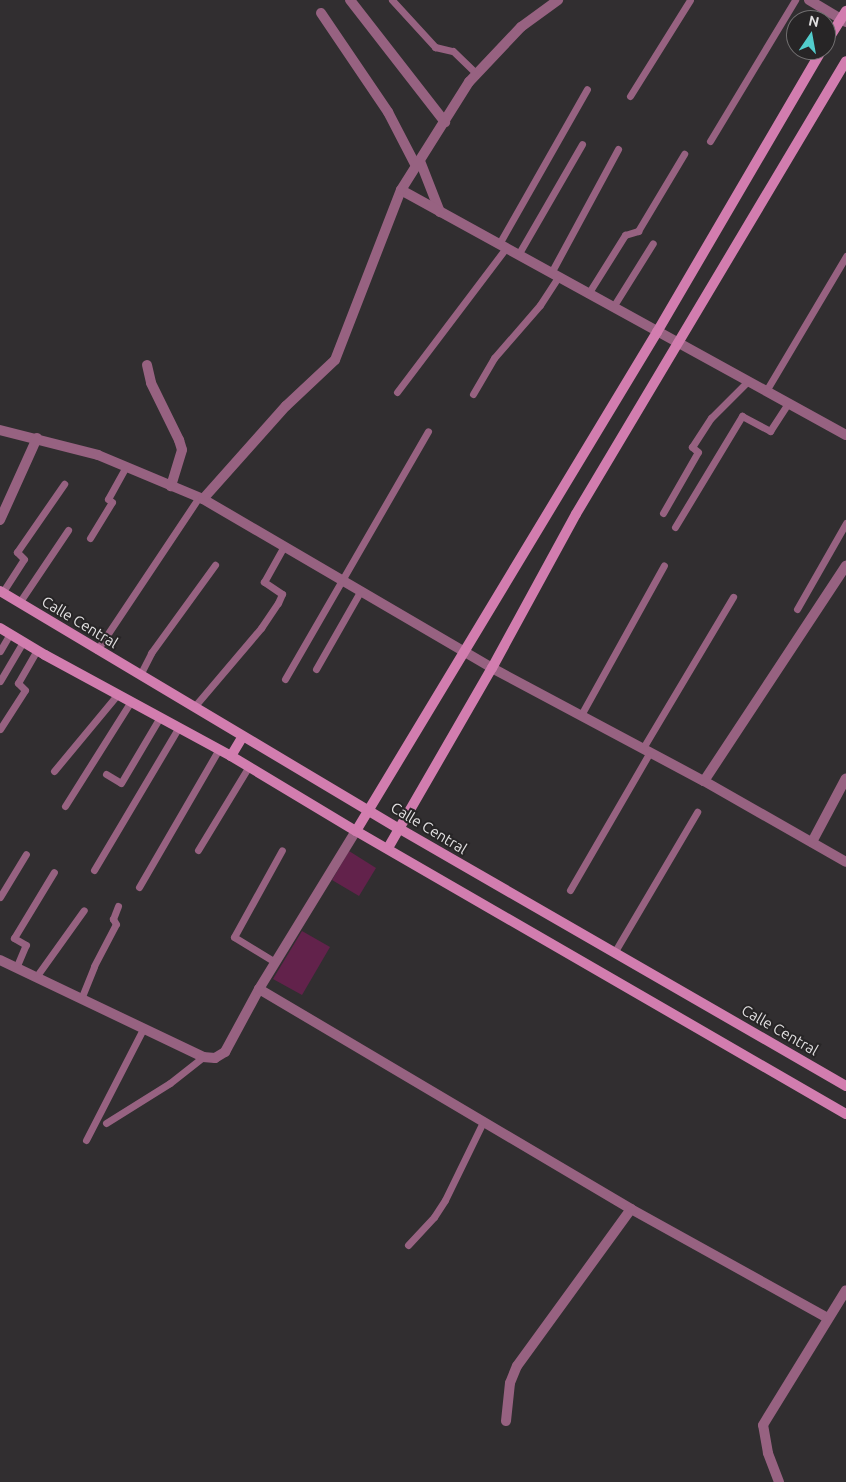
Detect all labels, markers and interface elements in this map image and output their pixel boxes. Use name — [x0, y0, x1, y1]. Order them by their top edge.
north arrow — [786, 10, 836, 60]
text: N — [807, 12, 821, 30]
street label: Calle Central — [39, 592, 121, 652]
street label: Calle Central — [388, 798, 470, 858]
street label: Calle Central — [738, 1001, 822, 1059]

